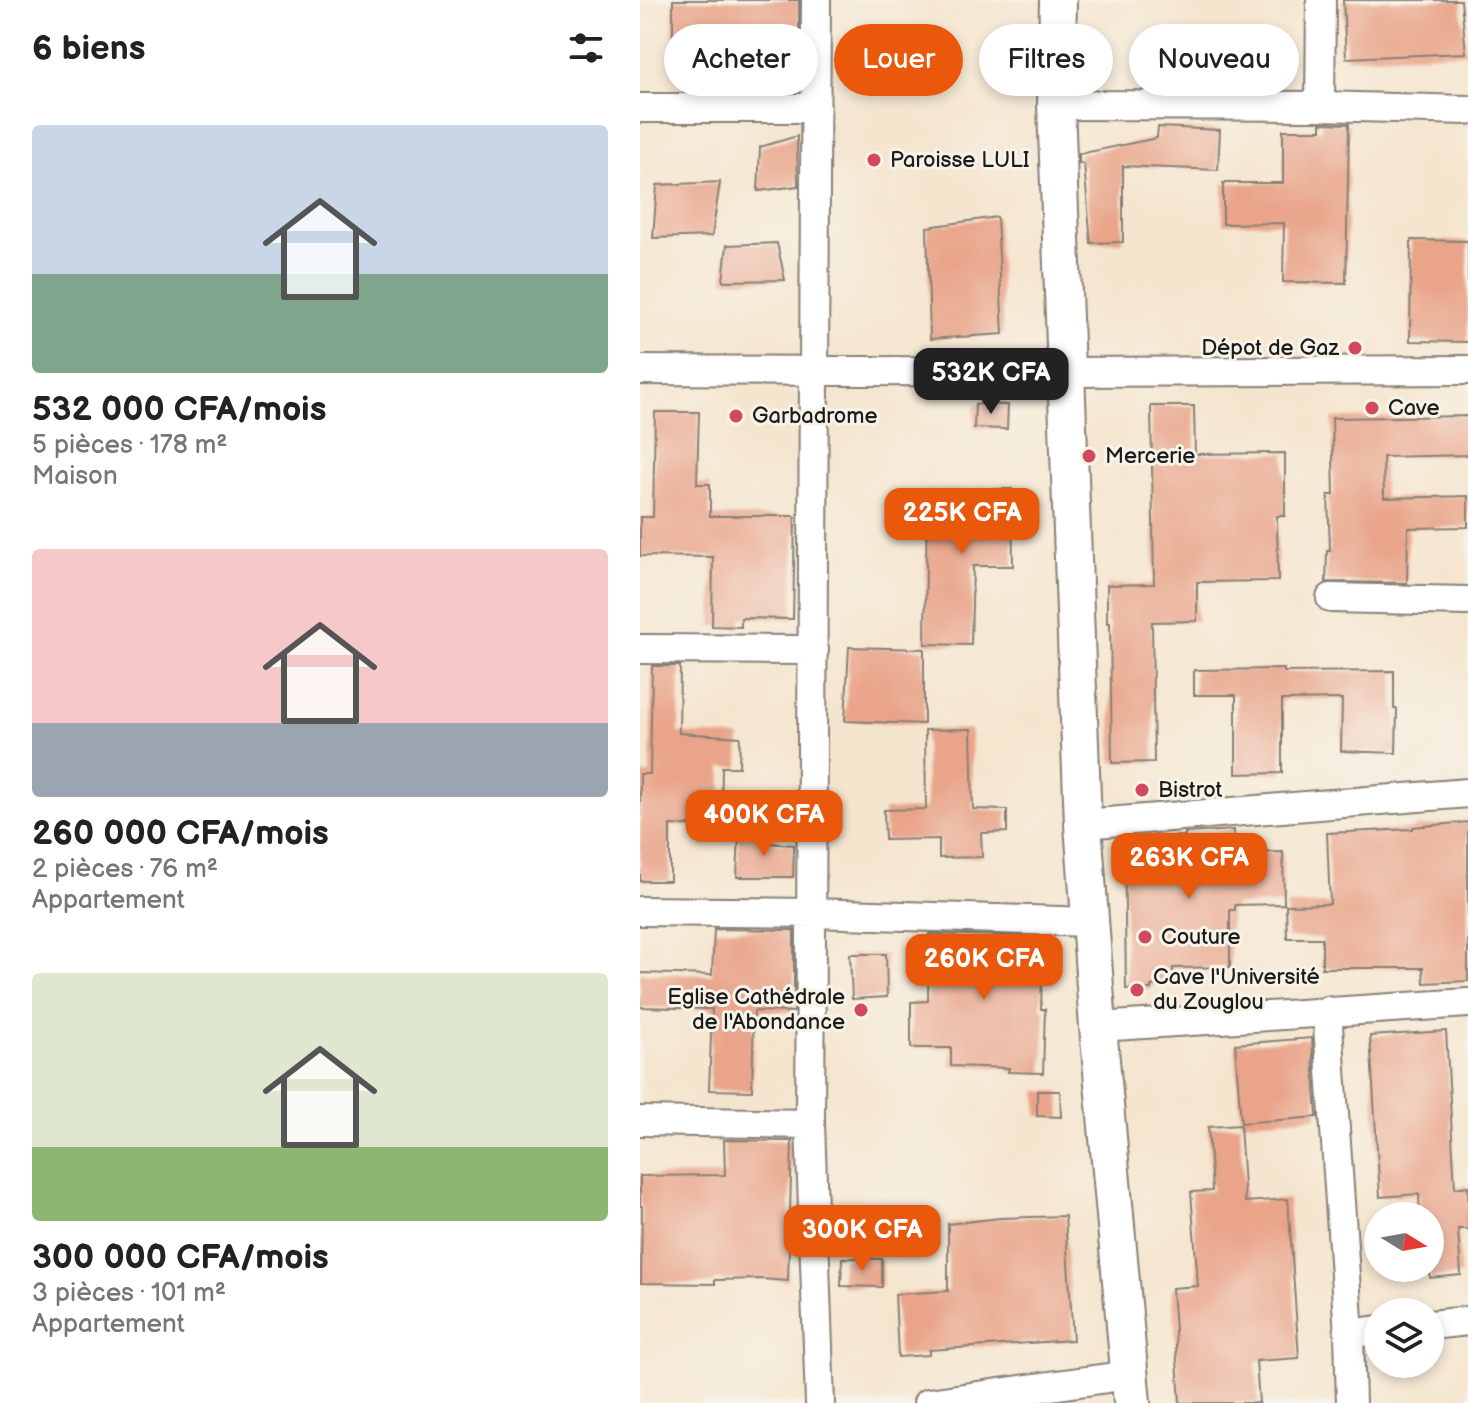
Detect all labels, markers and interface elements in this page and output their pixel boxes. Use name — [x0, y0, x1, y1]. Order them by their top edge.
chip: Acheter — [664, 24, 818, 96]
chip: Louer — [834, 24, 963, 96]
chip: Filtres — [979, 24, 1113, 96]
chip: Nouveau — [1129, 24, 1299, 96]
icon: filters — [564, 26, 608, 70]
text: 6 biens — [32, 28, 145, 69]
place label: Paroisse LULI — [890, 147, 1030, 174]
marker: Paroisse LULI — [865, 151, 883, 169]
icon: home — [248, 177, 392, 321]
place label: Dépot de Gaz — [1201, 335, 1339, 362]
marker: Dépot de Gaz — [1346, 339, 1364, 357]
pin: 532K CFA — [908, 348, 1074, 416]
text: 532K CFA — [932, 358, 1050, 389]
text: 532 000 CFA/mois — [32, 389, 326, 430]
place label: Cave — [1388, 395, 1439, 422]
marker: Cave — [1363, 399, 1381, 417]
place label: Garbadrome — [752, 403, 878, 430]
marker: Garbadrome — [727, 407, 745, 425]
text: 5 pièces · 178 m² — [32, 430, 228, 461]
place label: Mercerie — [1105, 443, 1195, 470]
marker: Mercerie — [1080, 447, 1098, 465]
text: Maison — [32, 461, 118, 492]
pin: 225K CFA — [879, 488, 1045, 556]
text: 225K CFA — [902, 498, 1022, 529]
icon: home — [248, 601, 392, 745]
place label: Bistrot — [1158, 777, 1223, 804]
marker: Bistrot — [1133, 781, 1151, 799]
pin: 400K CFA — [681, 790, 847, 858]
text: 400K CFA — [704, 800, 824, 831]
text: 260 000 CFA/mois — [32, 813, 329, 854]
pin: 263K CFA — [1106, 833, 1272, 901]
text: 263K CFA — [1129, 843, 1249, 874]
text: 2 pièces · 76 m² — [32, 854, 218, 885]
text: Appartement — [32, 885, 185, 916]
place label: Couture — [1161, 924, 1241, 951]
marker: Couture — [1136, 928, 1154, 946]
pin: 260K CFA — [901, 934, 1067, 1002]
text: 260K CFA — [924, 944, 1044, 975]
place label: Cave l'Université du Zouglou — [1153, 964, 1320, 1016]
marker: Cave l'Université du Zouglou — [1128, 981, 1146, 999]
place label: Eglise Cathédrale de l'Abondance — [667, 984, 845, 1036]
marker: Eglise Cathédrale de l'Abondance — [852, 1001, 870, 1019]
icon: home — [248, 1025, 392, 1169]
north arrow — [1364, 1202, 1444, 1282]
map controls — [1364, 1202, 1444, 1378]
pin: 300K CFA — [779, 1205, 945, 1273]
text: 300K CFA — [802, 1215, 922, 1246]
text: 300 000 CFA/mois — [32, 1237, 329, 1278]
text: 3 pièces · 101 m² — [32, 1278, 226, 1309]
button: layers — [1364, 1298, 1444, 1378]
text: Appartement — [32, 1309, 185, 1340]

